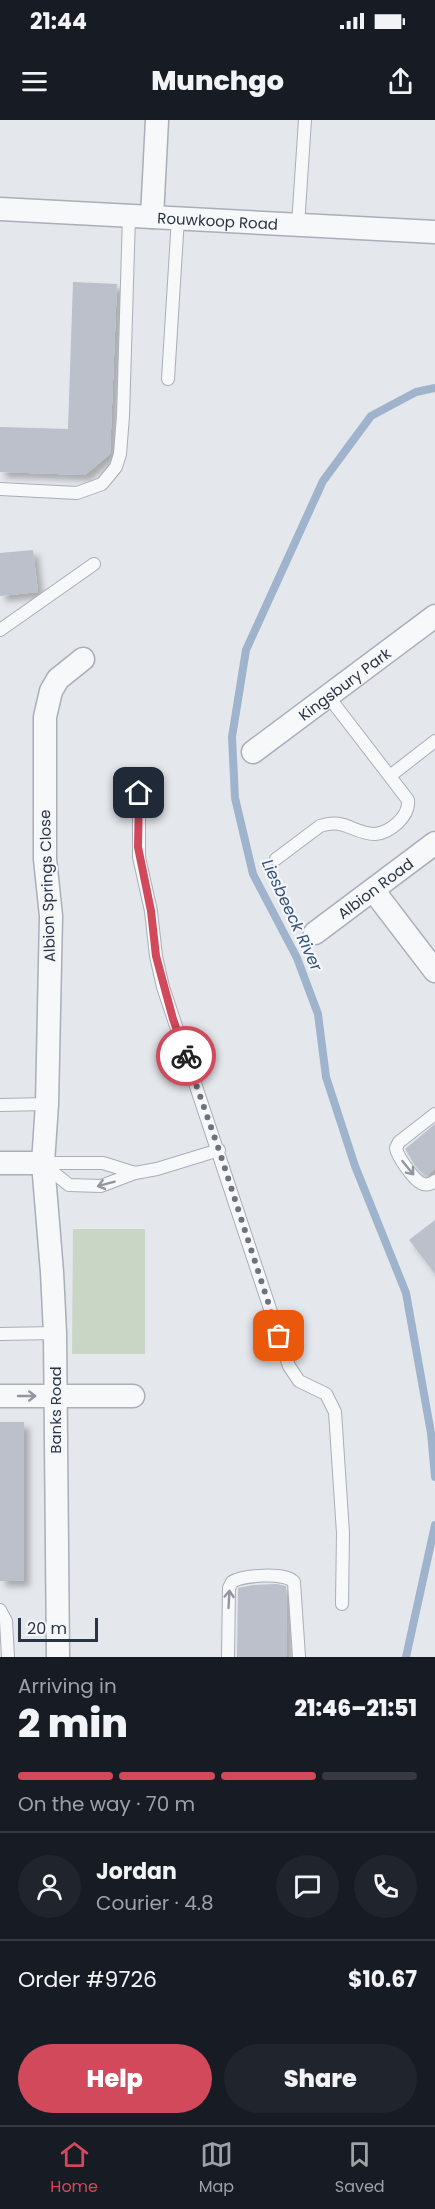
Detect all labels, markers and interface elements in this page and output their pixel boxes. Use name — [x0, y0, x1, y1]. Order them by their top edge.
text: 21:44 — [30, 6, 87, 37]
text: Munchgo — [151, 62, 284, 99]
icon: menu — [18, 65, 51, 98]
icon: share — [384, 65, 417, 98]
street label: Rouwkoop Road — [157, 207, 279, 234]
street label: Kingsbury Park — [294, 642, 395, 725]
pin — [113, 767, 164, 818]
icon: home — [122, 776, 155, 809]
street label: Albion Springs Close — [34, 809, 60, 963]
street label: Albion Road — [333, 853, 417, 923]
water label: Liesbeeck River — [256, 855, 328, 976]
courier — [156, 1026, 216, 1086]
icon: bike — [170, 1040, 203, 1073]
one-way arrow — [401, 1160, 414, 1176]
one-way arrow — [97, 1178, 116, 1190]
pin — [253, 1310, 304, 1361]
icon: bag — [262, 1319, 295, 1352]
street label: Banks Road — [45, 1366, 66, 1454]
one-way arrow — [17, 1390, 37, 1402]
one-way arrow — [223, 1589, 234, 1609]
scale bar — [18, 1615, 98, 1642]
text: 20 m — [27, 1617, 67, 1640]
text: Arriving in — [18, 1672, 117, 1700]
text: 21:46–21:51 — [294, 1693, 417, 1724]
text: 2 min — [18, 1696, 128, 1751]
text: On the way · 70 m — [18, 1790, 195, 1818]
button: person — [18, 1855, 81, 1918]
button: chat — [276, 1855, 339, 1918]
button: phone — [354, 1855, 417, 1918]
text: Jordan — [96, 1856, 177, 1887]
text: Courier · 4.8 — [96, 1889, 214, 1917]
text: Order #9726 — [18, 1964, 157, 1995]
text: $10.67 — [348, 1964, 417, 1995]
button: Help — [18, 2044, 212, 2113]
button: Share — [224, 2044, 417, 2113]
tab: Home — [50, 2138, 98, 2199]
tab: Map — [199, 2138, 234, 2199]
tab: Saved — [335, 2138, 385, 2199]

